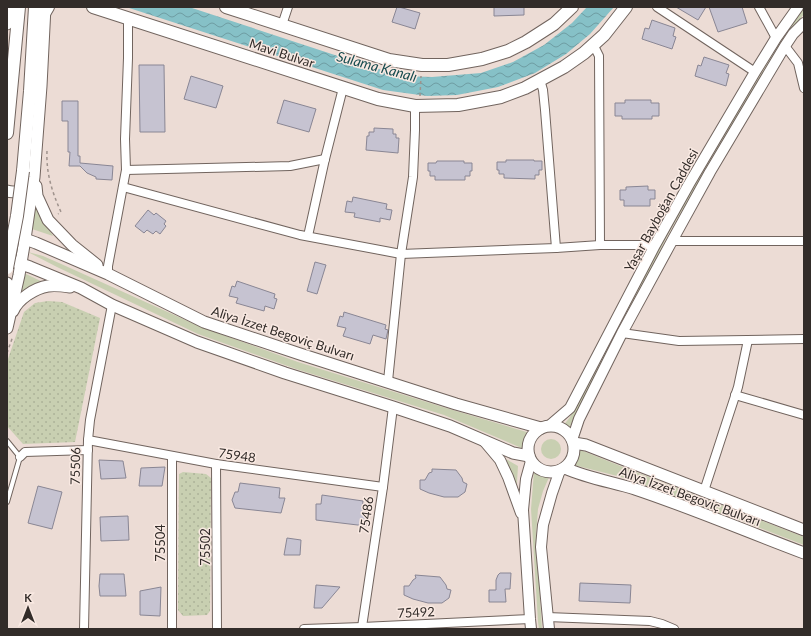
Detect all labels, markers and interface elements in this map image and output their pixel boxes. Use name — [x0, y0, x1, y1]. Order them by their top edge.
street label: Mavi Bulvar — [247, 35, 317, 71]
water label: Sulama Kanalı — [335, 47, 419, 85]
street label: Yaşar Bayboğan Caddesi — [621, 146, 701, 274]
street label: Aliya İzzet Begoviç Bulvarı — [210, 302, 356, 364]
street label: 75948 — [217, 444, 257, 466]
street label: 75506 — [67, 447, 83, 485]
street label: Aliya İzzet Begoviç Bulvarı — [617, 463, 763, 529]
street label: 75486 — [355, 495, 377, 535]
street label: 75504 — [152, 524, 168, 562]
street label: 75502 — [197, 528, 213, 566]
north arrow — [8, 588, 48, 628]
text: K — [24, 591, 32, 604]
street label: 75492 — [397, 603, 435, 621]

